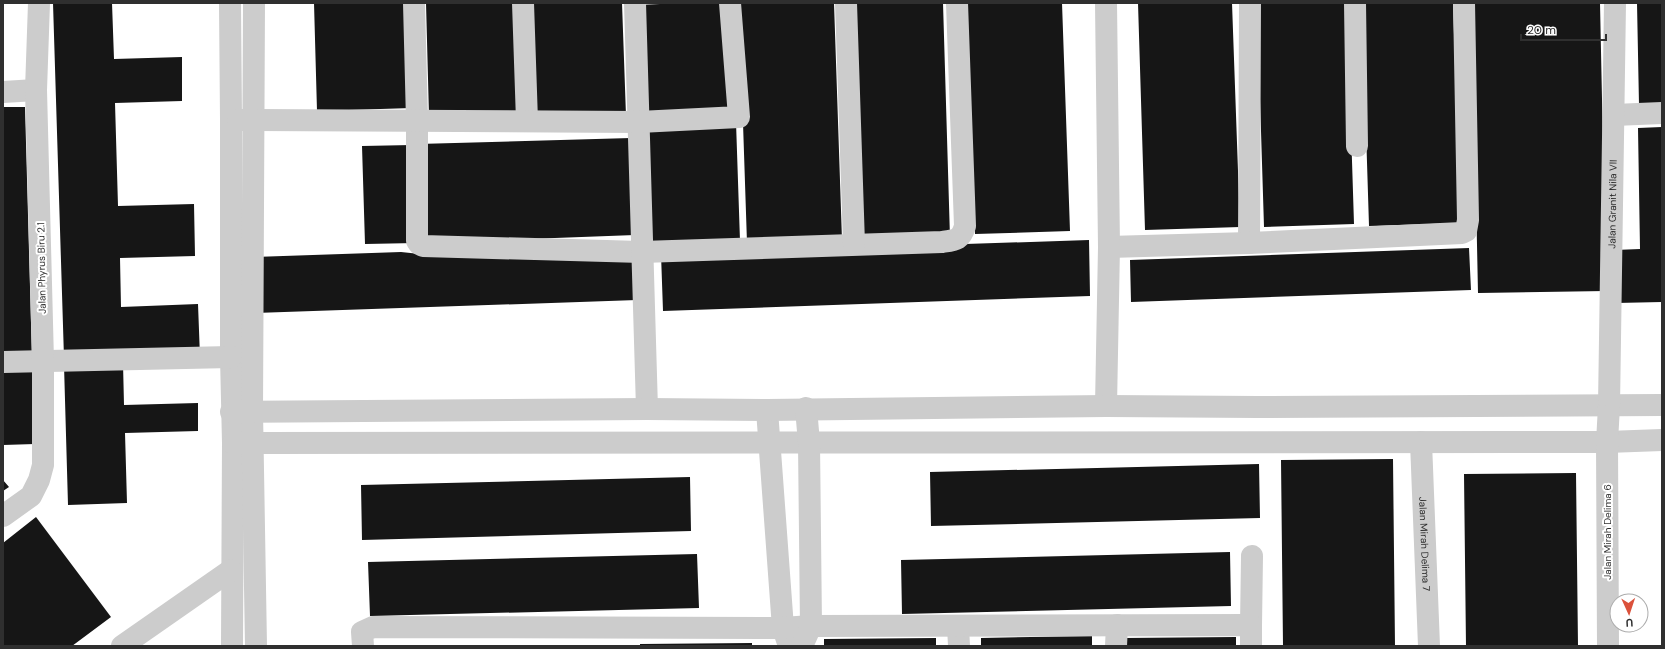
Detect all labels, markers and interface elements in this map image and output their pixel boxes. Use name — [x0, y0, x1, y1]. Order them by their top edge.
scale bar — [1521, 16, 1606, 42]
text: 20 m — [1527, 22, 1556, 38]
street label: Jalan Granit Nila VII — [1605, 159, 1620, 249]
street label: Jalan Phyrus Biru 2.1 — [34, 222, 49, 314]
street label: Jalan Mirah Delima 6 — [1601, 484, 1614, 580]
street label: Jalan Mirah Delima 7 — [1416, 496, 1433, 591]
north arrow — [1609, 593, 1649, 633]
text: U — [1625, 616, 1634, 630]

